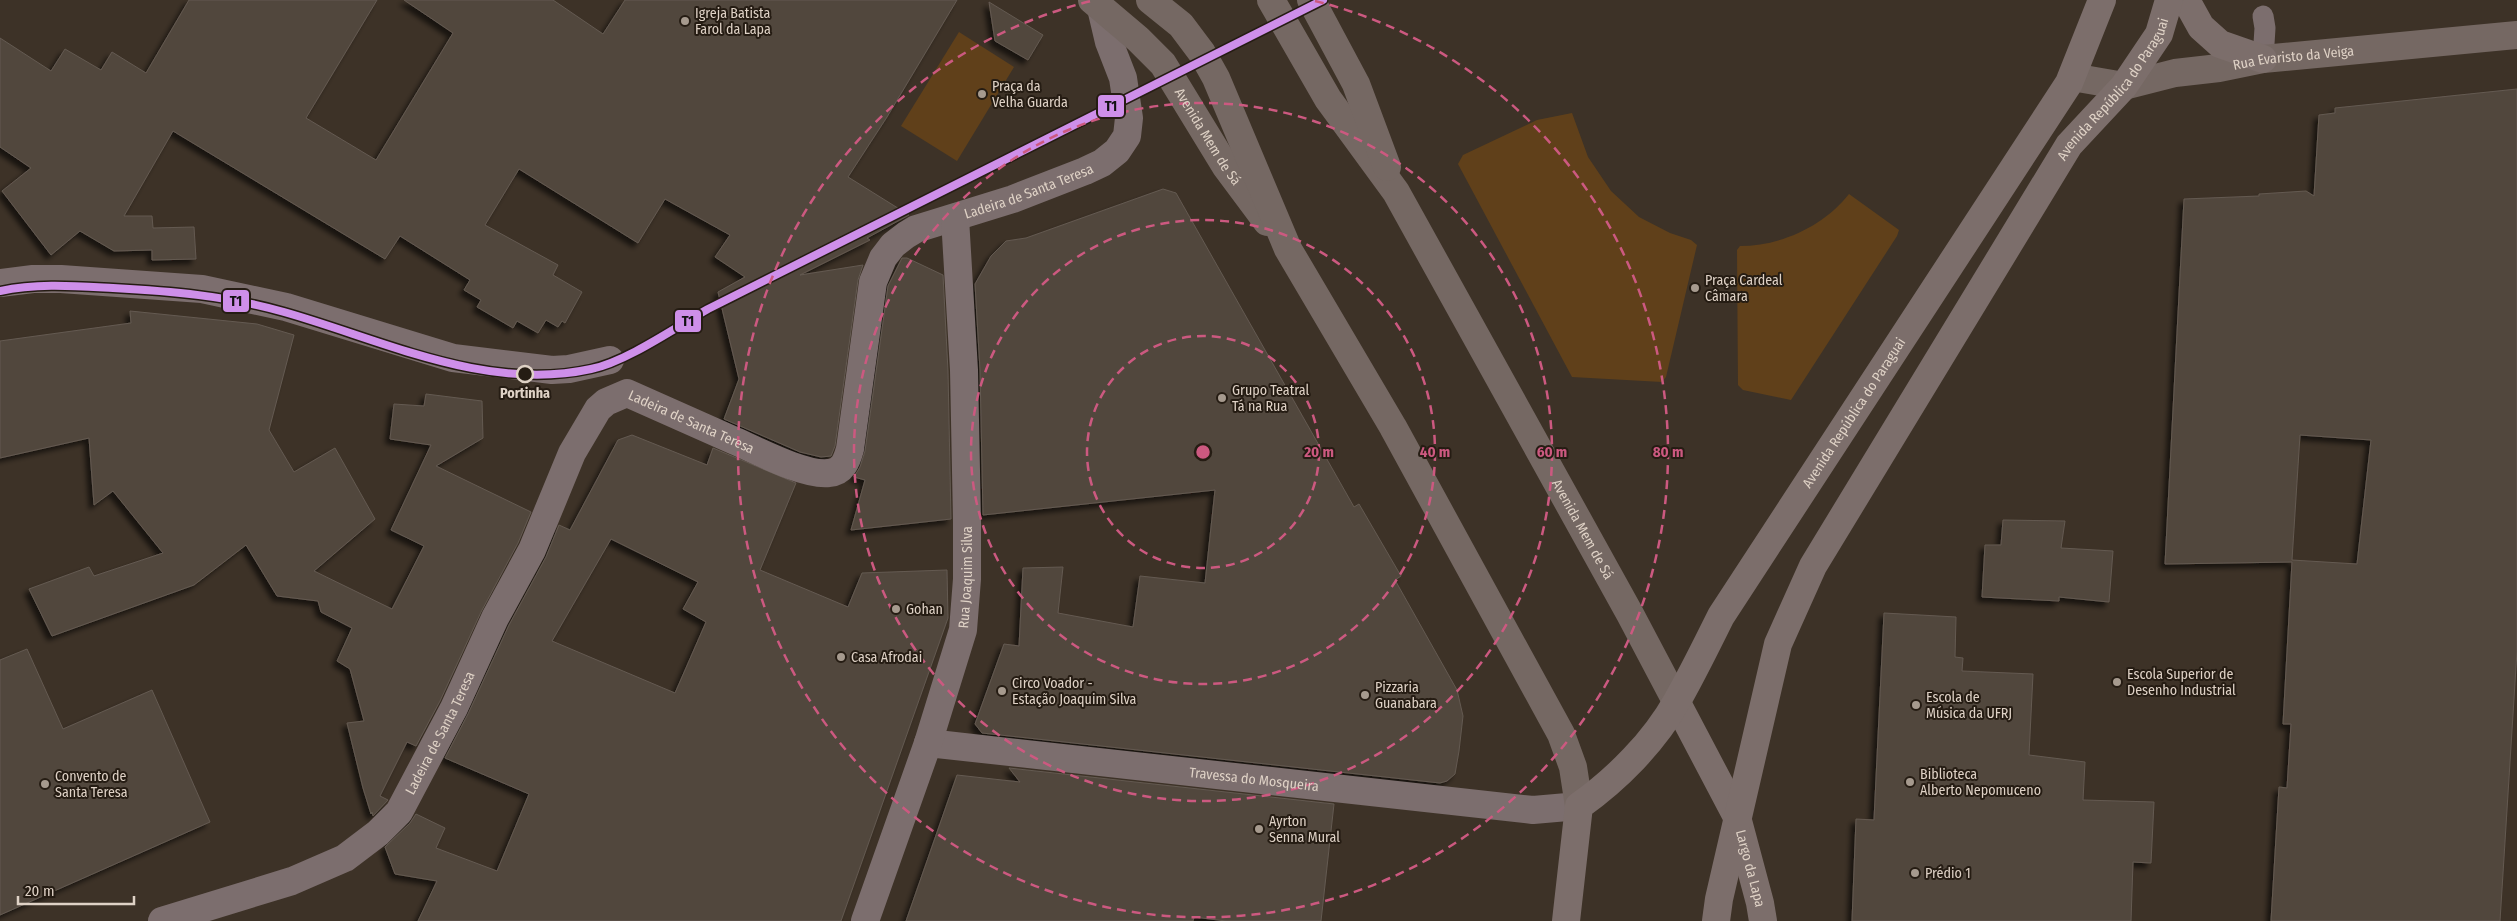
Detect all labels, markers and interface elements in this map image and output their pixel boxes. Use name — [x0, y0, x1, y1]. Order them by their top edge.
place label: Igreja Batista Farol da Lapa — [695, 5, 771, 38]
marker: Igreja Batista Farol da Lapa — [679, 15, 691, 27]
street label: Avenida República do Paraguai — [2053, 16, 2172, 163]
street label: Rua Evaristo da Veiga — [2231, 42, 2355, 73]
place label: Praça da Velha Guarda — [992, 78, 1068, 111]
street label: Avenida Mem de Sá — [1171, 85, 1245, 189]
marker: Praça da Velha Guarda — [976, 88, 988, 100]
line badge: T1 — [1097, 94, 1125, 118]
text: T1 — [1105, 98, 1117, 115]
street label: Ladeira de Santa Teresa — [962, 160, 1096, 222]
place label: Praça Cardeal Câmara — [1705, 272, 1783, 305]
marker: Praça Cardeal Câmara — [1689, 282, 1701, 294]
line badge: T1 — [222, 289, 250, 313]
text: T1 — [230, 293, 242, 310]
line badge: T1 — [674, 309, 702, 333]
text: T1 — [682, 313, 694, 330]
street label: Avenida República do Paraguai — [1799, 334, 1909, 491]
marker: Portinha — [516, 365, 534, 383]
place label: Grupo Teatral Tá na Rua — [1232, 382, 1309, 415]
place label: Portinha — [500, 385, 550, 402]
street label: Ladeira de Santa Teresa — [626, 386, 757, 457]
marker: Grupo Teatral Tá na Rua — [1216, 392, 1228, 404]
centre of rings — [1194, 443, 1212, 461]
text: 20 m — [1303, 443, 1334, 461]
text: 40 m — [1420, 443, 1450, 461]
text: 60 m — [1537, 443, 1567, 461]
text: 80 m — [1653, 443, 1683, 461]
street label: Avenida Mem de Sá — [1548, 476, 1618, 582]
street label: Rua Joaquim Silva — [955, 526, 976, 629]
place label: Gohan — [906, 601, 943, 618]
marker: Gohan — [890, 603, 902, 615]
place label: Casa Afrodai — [851, 649, 922, 666]
marker: Casa Afrodai — [835, 651, 847, 663]
place label: Escola Superior de Desenho Industrial — [2127, 666, 2236, 699]
street label: Ladeira de Santa Teresa — [401, 668, 478, 797]
place label: Circo Voador - Estação Joaquim Silva — [1012, 675, 1137, 708]
marker: Escola Superior de Desenho Industrial — [2111, 676, 2123, 688]
place label: Pizzaria Guanabara — [1375, 679, 1437, 712]
marker: Circo Voador - Estação Joaquim Silva — [996, 685, 1008, 697]
marker: Pizzaria Guanabara — [1359, 689, 1371, 701]
place label: Escola de Música da UFRJ — [1926, 689, 2012, 722]
marker: Escola de Música da UFRJ — [1910, 699, 1922, 711]
street label: Travessa do Mosqueira — [1188, 763, 1320, 795]
place label: Biblioteca Alberto Nepomuceno — [1920, 766, 2041, 799]
place label: Convento de Santa Teresa — [55, 768, 128, 801]
marker: Biblioteca Alberto Nepomuceno — [1904, 776, 1916, 788]
marker: Convento de Santa Teresa — [39, 778, 51, 790]
place label: Ayrton Senna Mural — [1269, 813, 1340, 846]
marker: Ayrton Senna Mural — [1253, 823, 1265, 835]
street label: Largo da Lapa — [1732, 828, 1769, 908]
place label: Prédio 1 — [1925, 865, 1971, 882]
marker: Prédio 1 — [1909, 867, 1921, 879]
scale bar — [18, 874, 134, 906]
text: 20 m — [25, 882, 55, 900]

